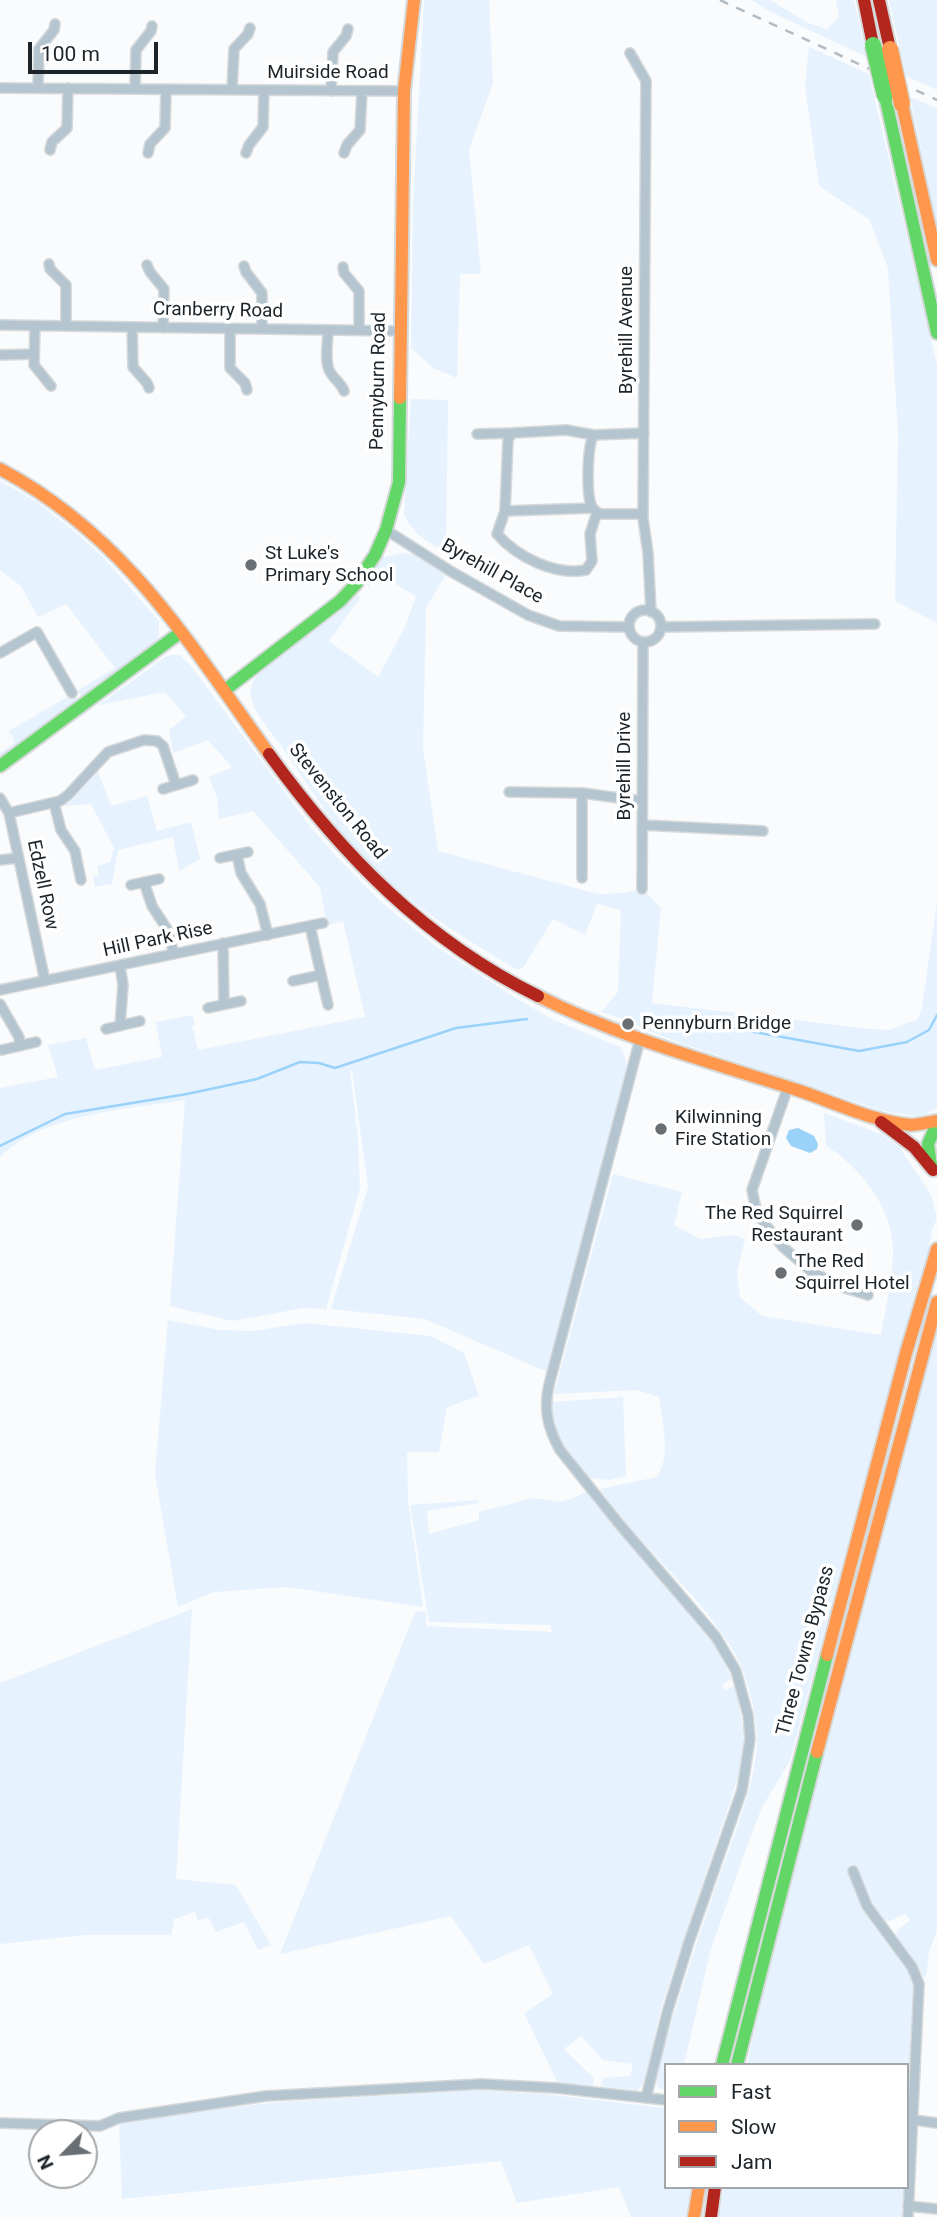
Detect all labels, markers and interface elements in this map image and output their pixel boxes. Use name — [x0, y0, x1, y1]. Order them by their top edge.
scale bar — [32, 28, 161, 72]
text: 100 m — [41, 42, 100, 66]
street label: Muirside Road — [267, 62, 389, 84]
street label: Byrehill Avenue — [616, 266, 638, 394]
street label: Cranberry Road — [153, 298, 283, 324]
street label: Pennyburn Road — [366, 312, 392, 450]
street label: Byrehill Place — [437, 535, 547, 609]
place label: St Luke's Primary School — [265, 543, 393, 587]
marker: St Luke's Primary School — [243, 557, 259, 573]
street label: Byrehill Drive — [614, 712, 636, 820]
street label: Stevenston Road — [283, 739, 391, 865]
street label: Edzell Row — [21, 838, 63, 932]
street label: Hill Park Rise — [101, 917, 215, 963]
place label: Pennyburn Bridge — [642, 1013, 791, 1035]
marker: Pennyburn Bridge — [620, 1016, 636, 1032]
place label: Kilwinning Fire Station — [675, 1107, 771, 1151]
marker: Kilwinning Fire Station — [653, 1121, 669, 1137]
place label: The Red Squirrel Restaurant — [705, 1203, 843, 1247]
marker: The Red Squirrel Restaurant — [849, 1217, 865, 1233]
place label: The Red Squirrel Hotel — [795, 1251, 910, 1295]
marker: The Red Squirrel Hotel — [773, 1265, 789, 1281]
street label: Three Towns Bypass — [772, 1564, 840, 1738]
legend — [664, 2063, 909, 2189]
text: Fast — [731, 2080, 771, 2104]
text: Slow — [731, 2115, 776, 2139]
north arrow — [28, 2119, 98, 2189]
text: Jam — [731, 2150, 772, 2174]
text: N — [32, 2151, 59, 2173]

